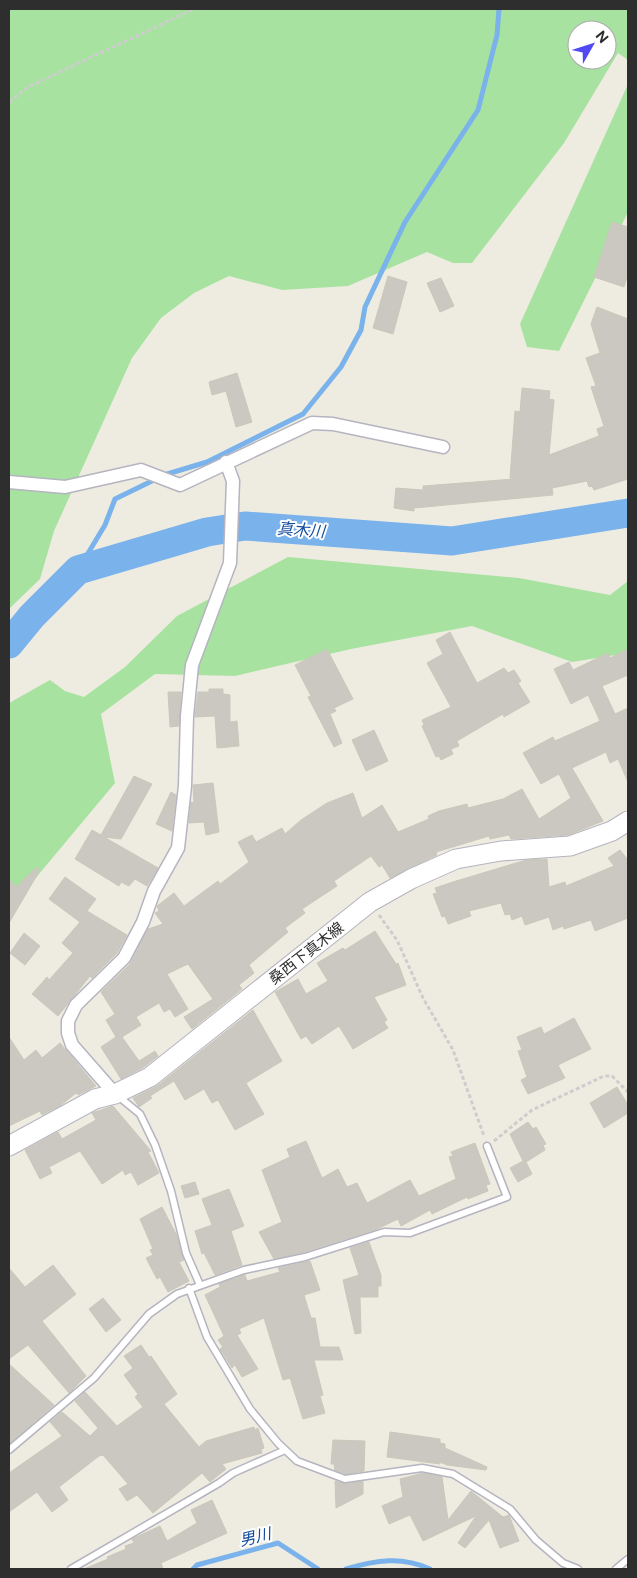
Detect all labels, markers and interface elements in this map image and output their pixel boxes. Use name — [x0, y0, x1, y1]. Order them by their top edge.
north arrow — [567, 20, 617, 70]
text: N — [592, 28, 612, 46]
water label: 真木川 — [276, 519, 328, 541]
street label: 桑西下真木線 — [265, 919, 347, 987]
water label: 男川 — [237, 1524, 275, 1550]

